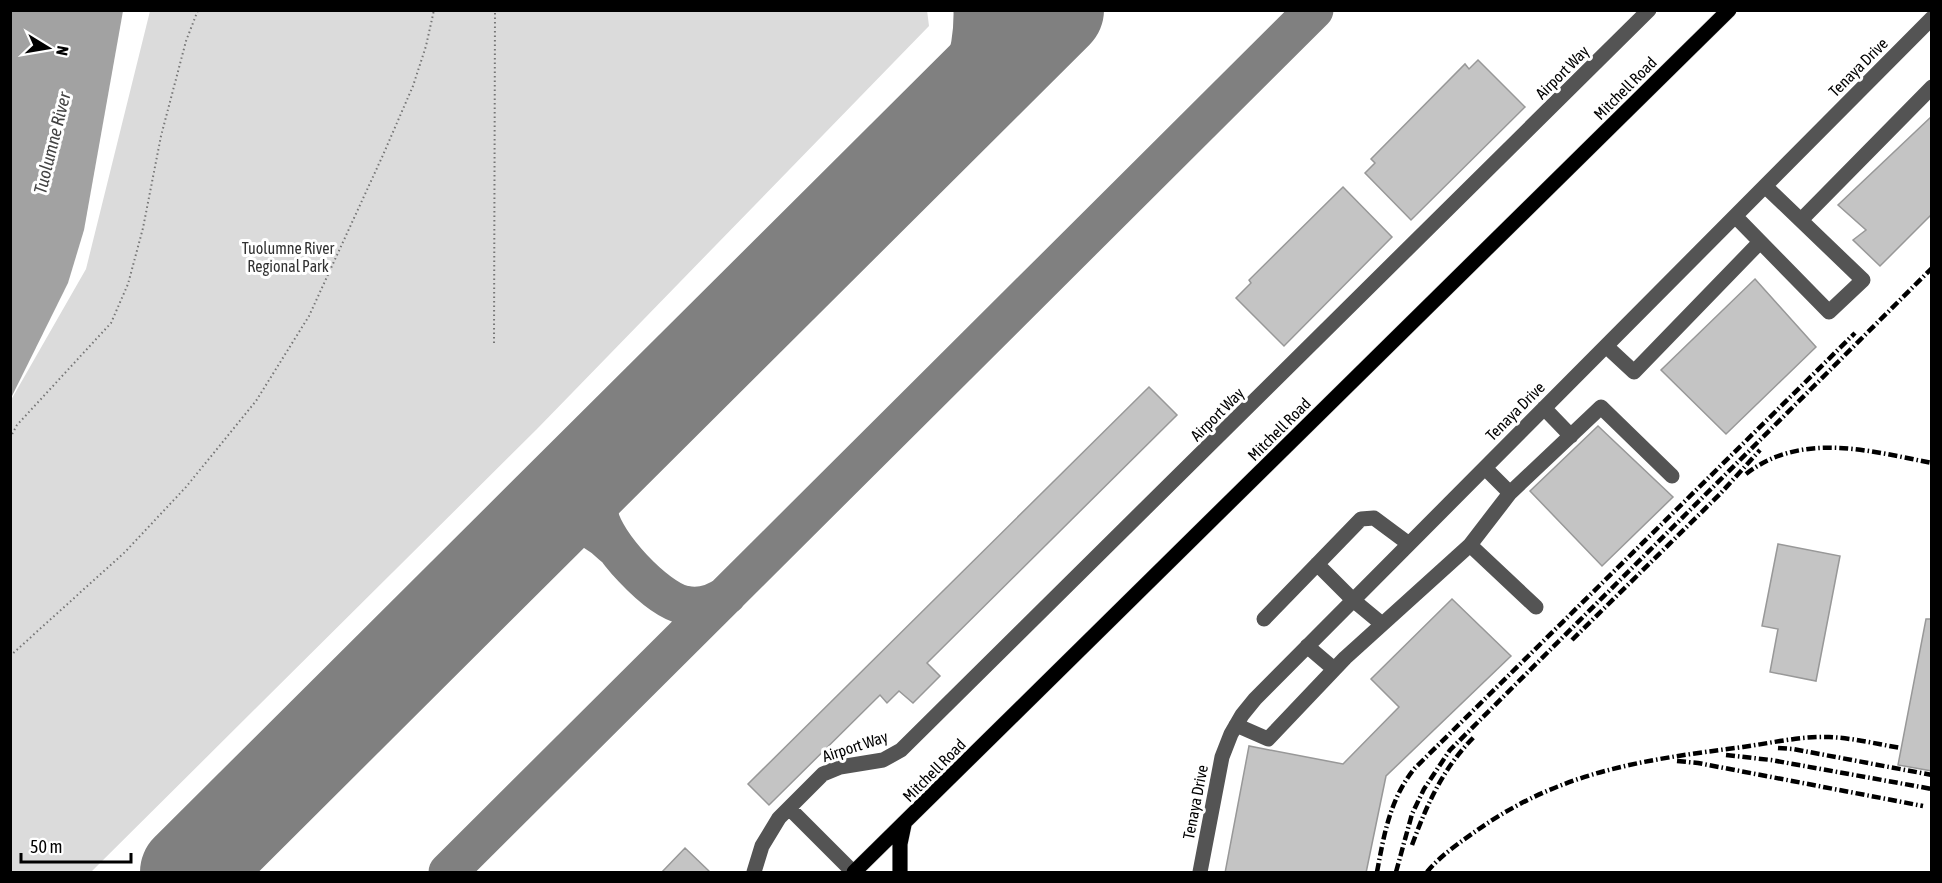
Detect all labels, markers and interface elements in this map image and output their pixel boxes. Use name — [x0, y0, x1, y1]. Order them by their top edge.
north arrow — [18, 18, 78, 78]
street label: Tenaya Drive — [1825, 34, 1892, 101]
street label: Airport Way — [1532, 41, 1593, 103]
text: N — [53, 45, 72, 57]
street label: Mitchell Road — [1590, 53, 1660, 123]
water label: Tuolumne River — [29, 89, 75, 196]
park label: Tuolumne River Regional Park — [242, 239, 334, 276]
street label: Tenaya Drive — [1482, 378, 1549, 445]
street label: Airport Way — [1187, 383, 1248, 445]
street label: Mitchell Road — [1244, 394, 1314, 464]
street label: Airport Way — [820, 727, 891, 766]
street label: Mitchell Road — [899, 735, 969, 805]
street label: Tenaya Drive — [1179, 763, 1212, 841]
scale bar — [21, 826, 130, 864]
text: 50 m — [30, 836, 62, 857]

